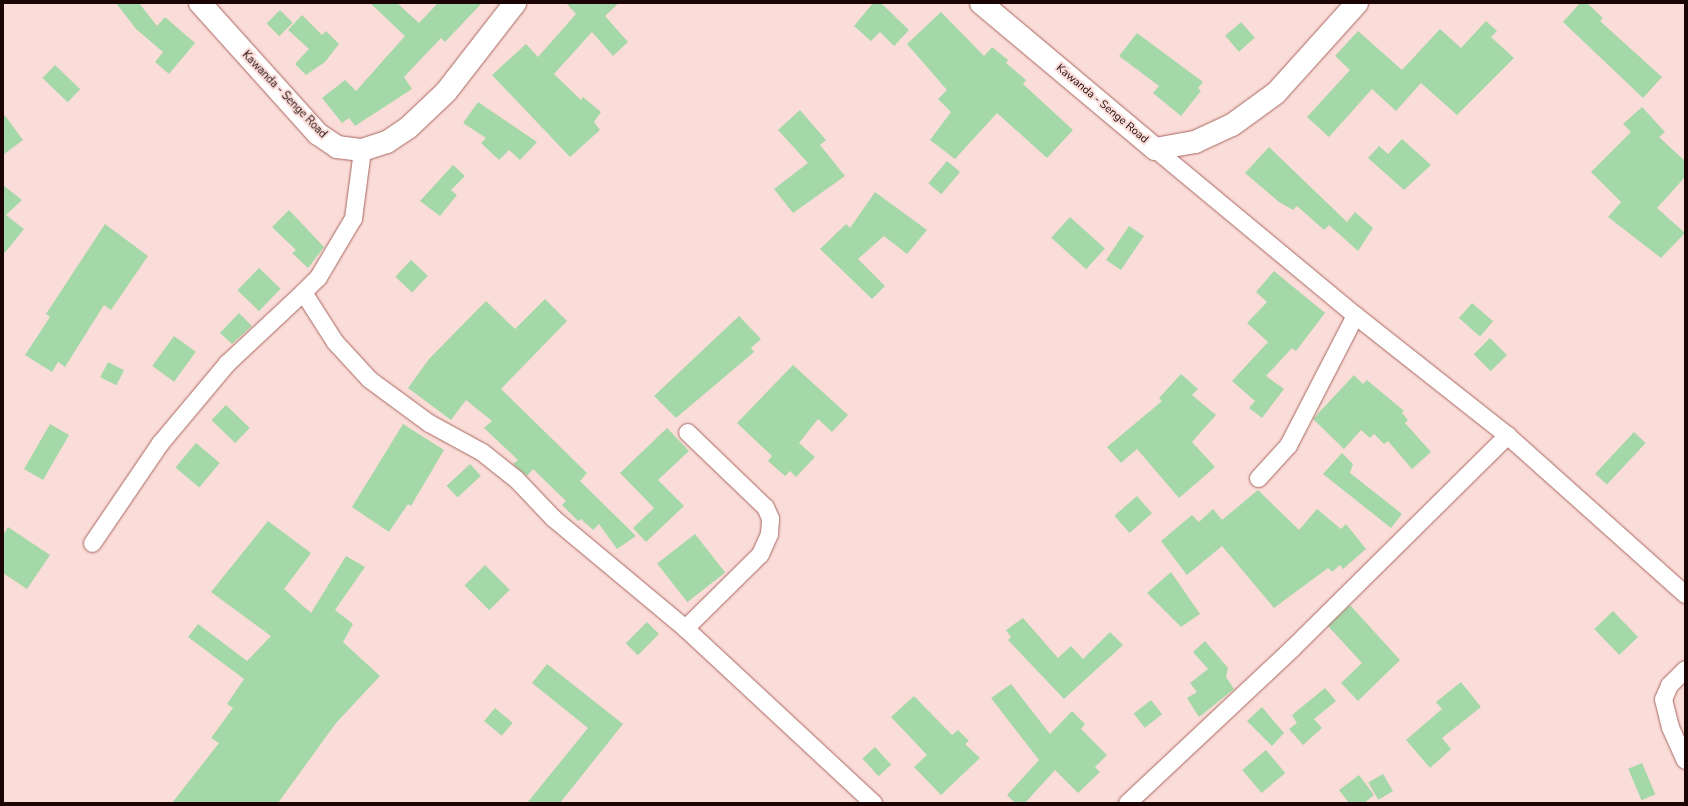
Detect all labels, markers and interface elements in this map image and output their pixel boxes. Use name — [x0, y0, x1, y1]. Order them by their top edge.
street label: Kawanda - Senge Road — [239, 49, 329, 141]
street label: Kawanda - Senge Road — [1053, 62, 1151, 146]

